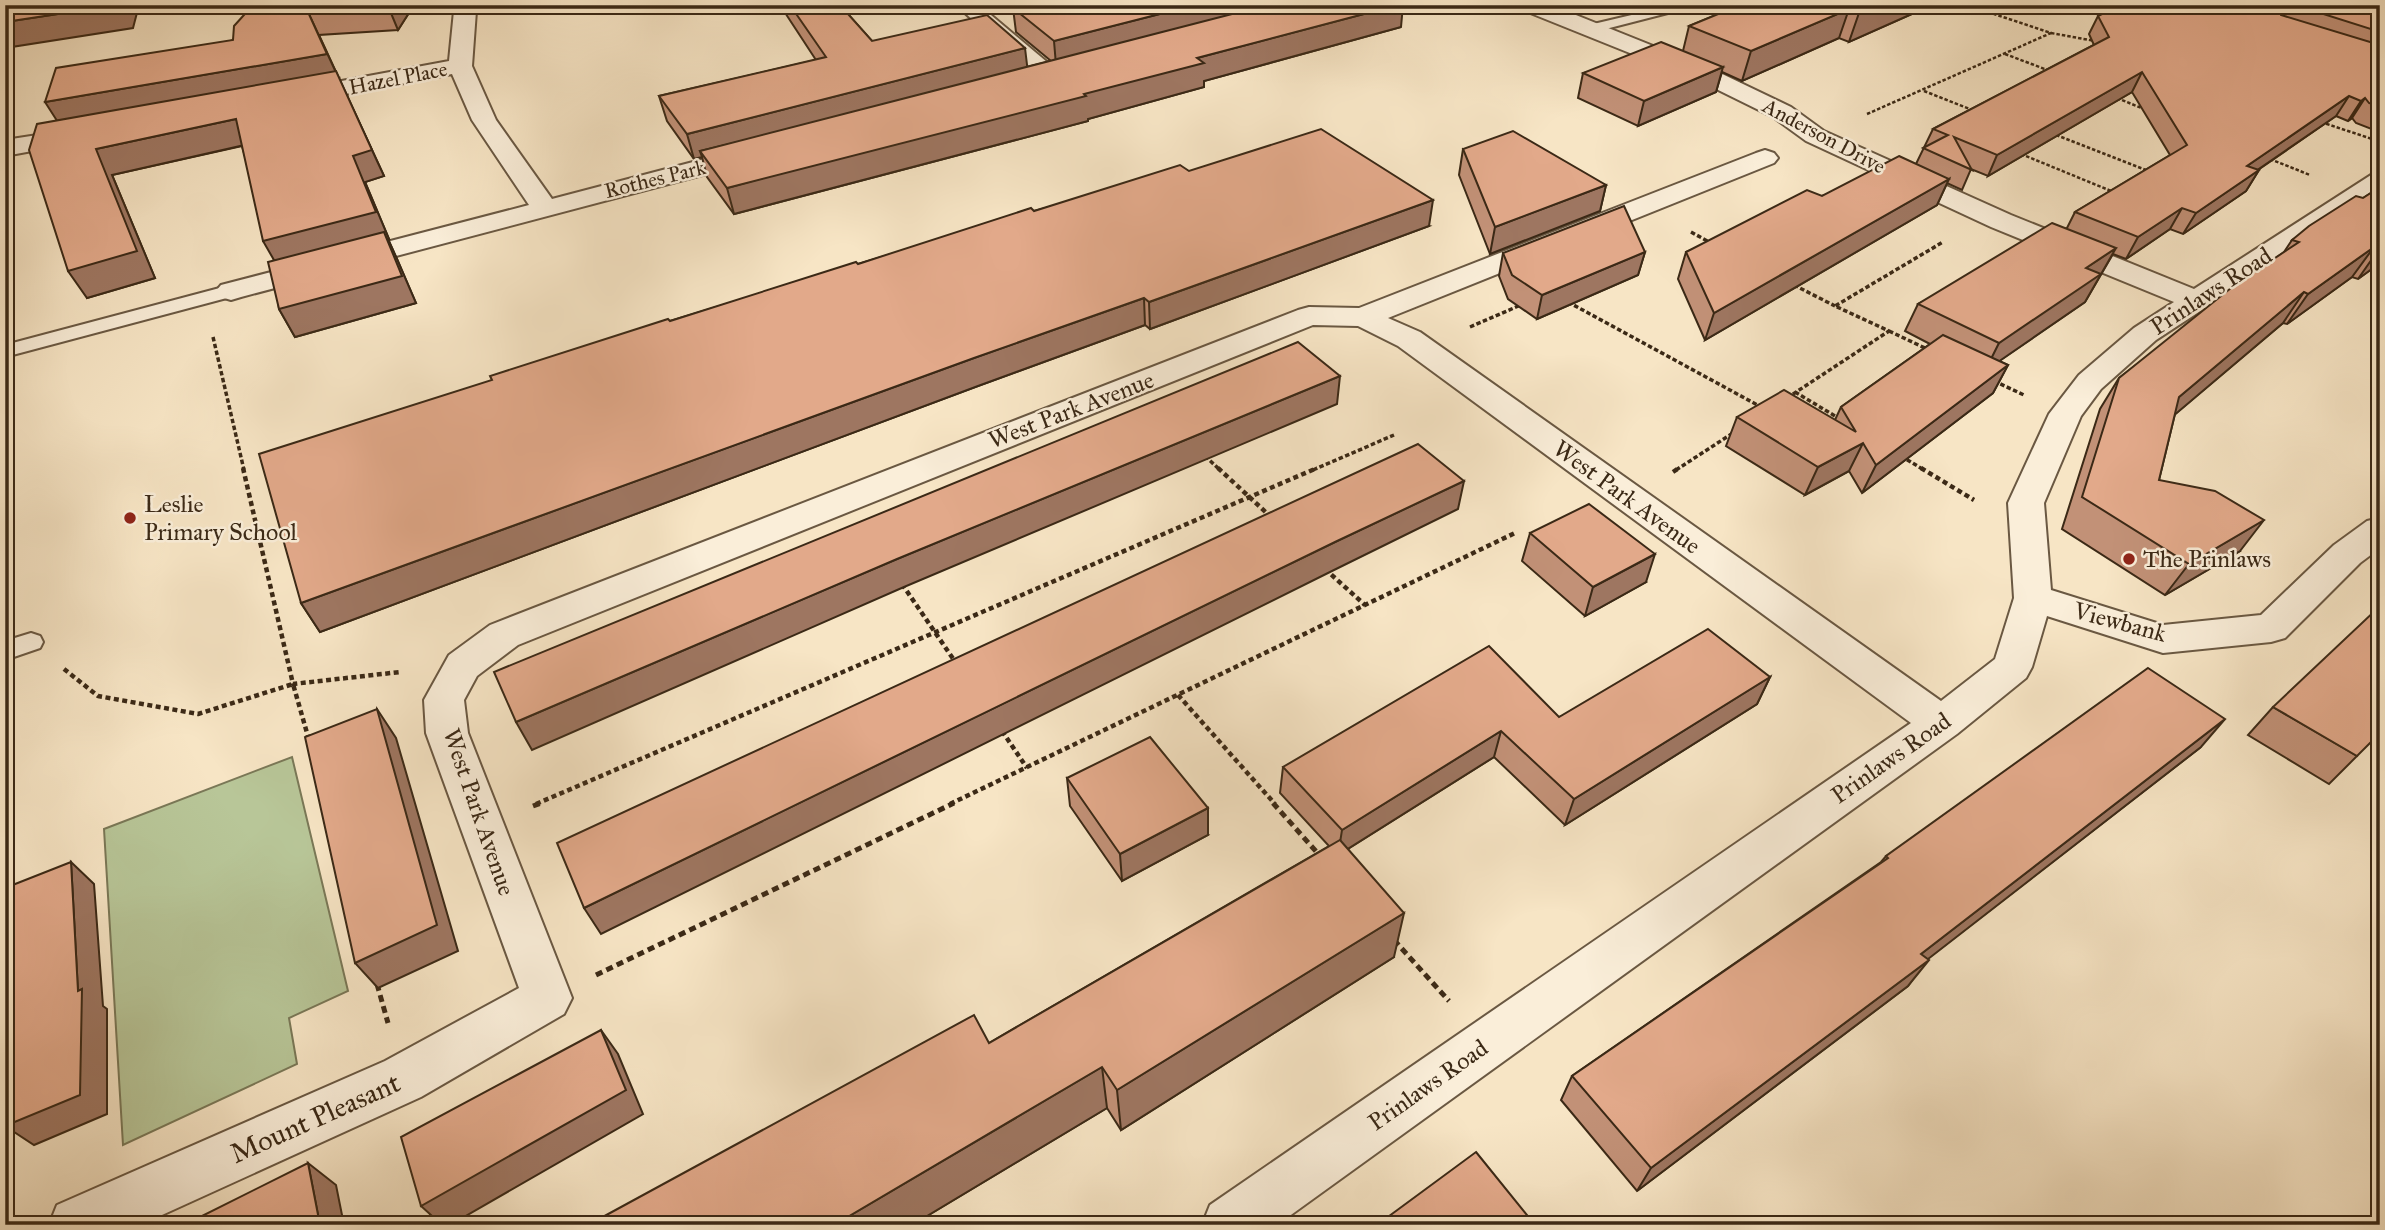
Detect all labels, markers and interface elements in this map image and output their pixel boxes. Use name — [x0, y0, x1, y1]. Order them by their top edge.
street label: Hazel Place — [346, 56, 450, 100]
street label: Anderson Drive — [1757, 92, 1890, 179]
street label: Rothes Park — [602, 154, 708, 204]
street label: Prinlaws Road — [2144, 240, 2278, 342]
street label: West Park Avenue — [984, 365, 1158, 455]
street label: West Park Avenue — [1547, 433, 1707, 561]
place label: Leslie Primary School — [144, 489, 298, 547]
marker: Leslie Primary School — [122, 510, 138, 526]
place label: The Prinlaws — [2143, 544, 2271, 574]
marker: The Prinlaws — [2121, 551, 2137, 567]
street label: Viewbank — [2069, 595, 2170, 649]
street label: Prinlaws Road — [1825, 706, 1957, 810]
street label: West Park Avenue — [436, 724, 522, 900]
street label: Prinlaws Road — [1362, 1033, 1494, 1137]
street label: Mount Pleasant — [224, 1065, 406, 1171]

